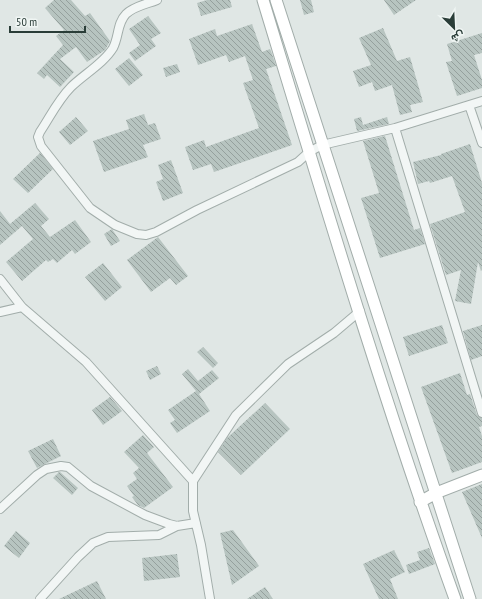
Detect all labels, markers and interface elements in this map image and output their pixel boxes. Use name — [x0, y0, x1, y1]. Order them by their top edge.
scale bar — [10, 8, 85, 34]
north arrow — [434, 8, 474, 48]
text: 50 m — [16, 14, 37, 29]
text: ش — [449, 28, 467, 46]

